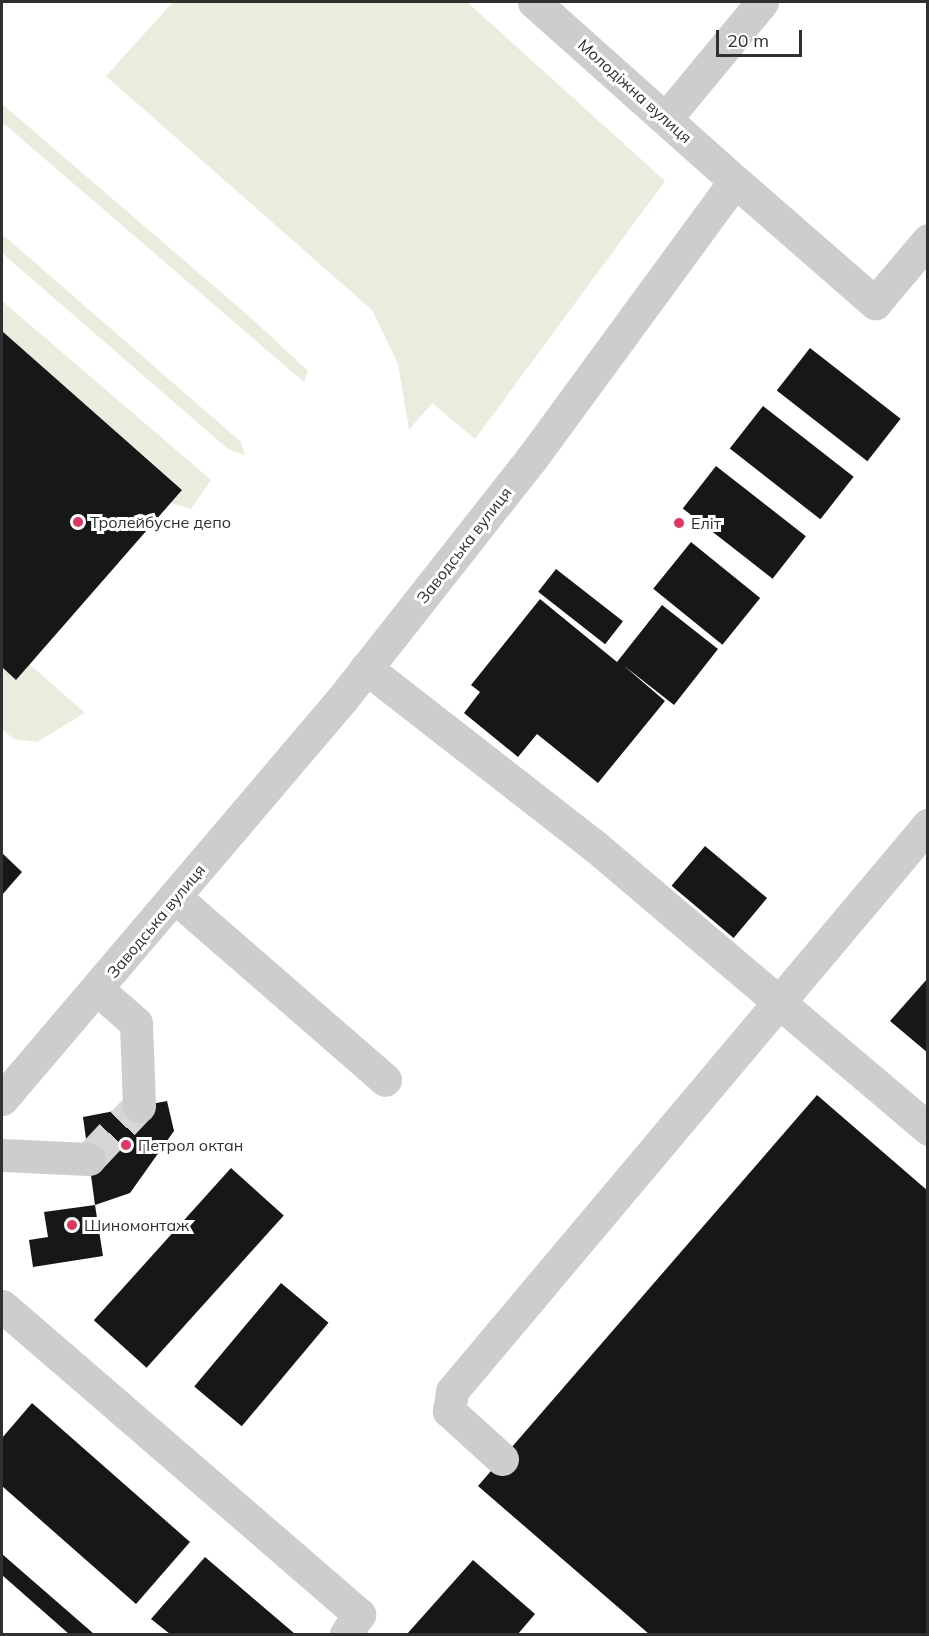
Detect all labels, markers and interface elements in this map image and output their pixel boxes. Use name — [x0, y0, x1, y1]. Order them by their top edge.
scale bar — [719, 18, 804, 56]
text: 20 m — [727, 29, 769, 52]
street label: Молодіжна вулиця — [574, 35, 696, 147]
street label: Заводська вулиця — [413, 483, 515, 607]
place label: Тролейбусне депо — [90, 512, 231, 532]
place label: Еліт — [691, 513, 721, 533]
marker: Тролейбусне депо — [71, 515, 85, 529]
marker: Еліт — [672, 516, 686, 530]
street label: Заводська вулиця — [103, 860, 209, 982]
place label: Петрол октан — [138, 1135, 243, 1155]
marker: Петрол октан — [119, 1138, 133, 1152]
place label: Шиномонтаж — [84, 1215, 189, 1235]
marker: Шиномонтаж — [65, 1218, 79, 1232]

